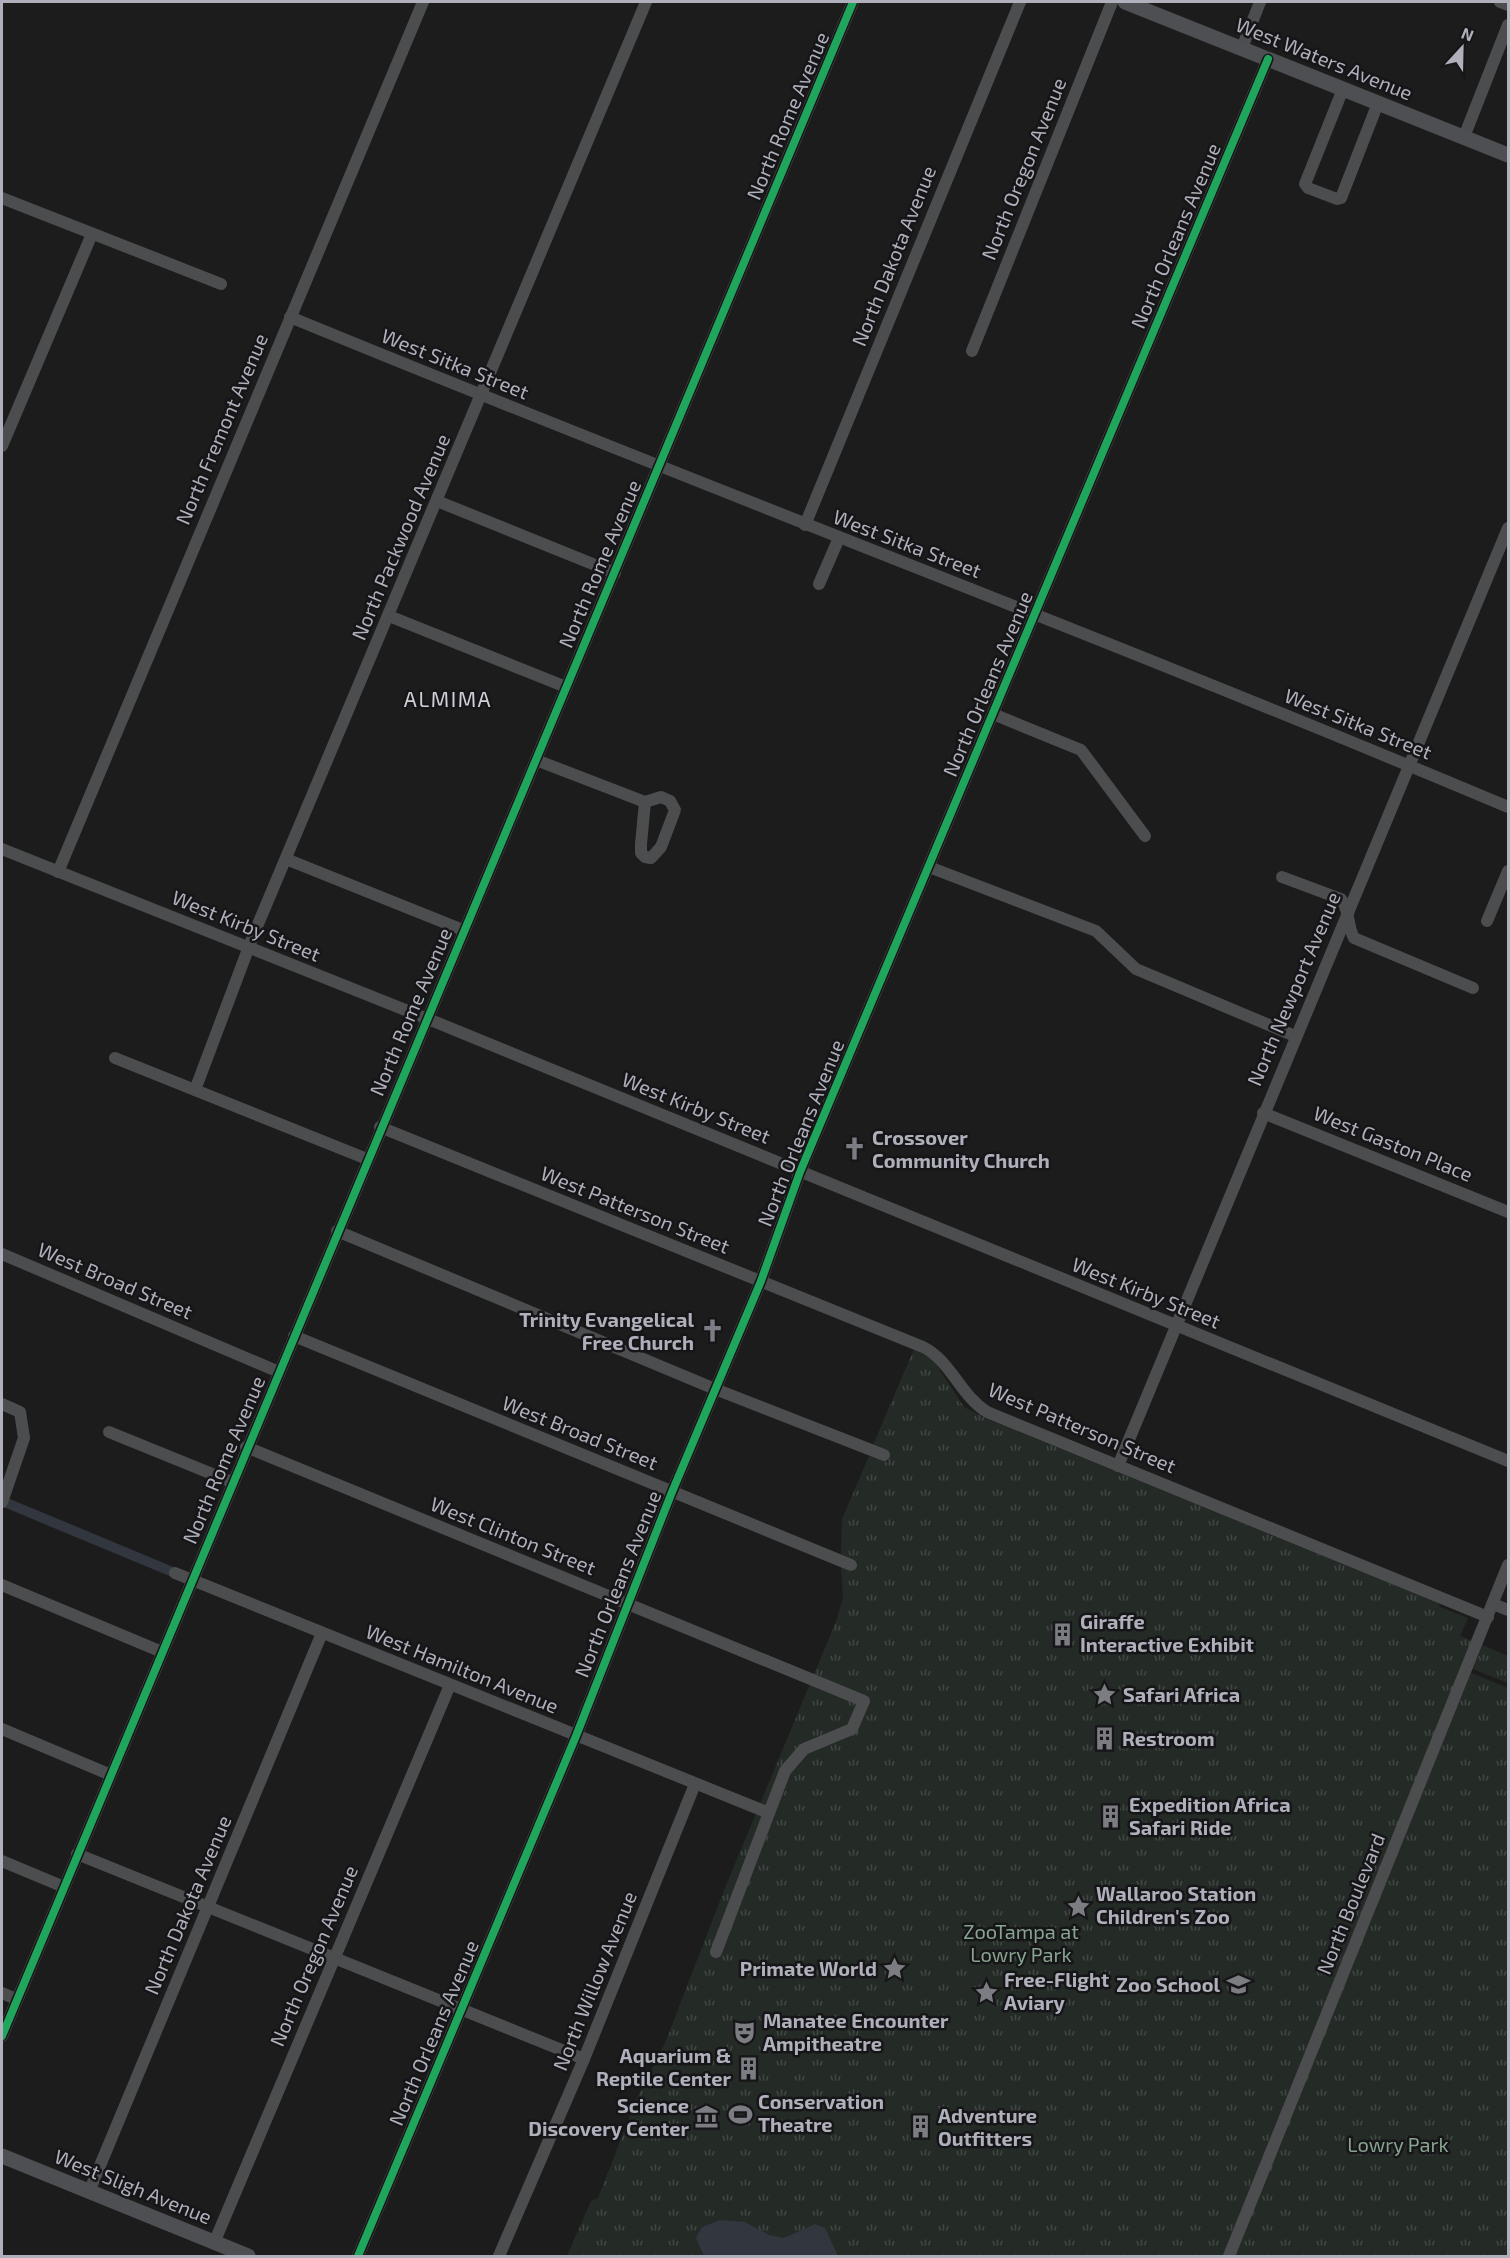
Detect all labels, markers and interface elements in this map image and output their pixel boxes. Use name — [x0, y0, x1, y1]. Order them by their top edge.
street label: West Waters Avenue — [1232, 12, 1416, 105]
north arrow — [1432, 18, 1492, 78]
text: N — [1459, 23, 1477, 45]
street label: North Rome Avenue — [741, 28, 833, 203]
street label: North Oregon Avenue — [976, 74, 1071, 263]
street label: North Orleans Avenue — [1125, 139, 1225, 332]
street label: North Dakota Avenue — [846, 162, 940, 349]
street label: West Sitka Street — [378, 323, 533, 404]
street label: North Fremont Avenue — [170, 329, 272, 528]
street label: North Packwood Avenue — [346, 430, 454, 643]
street label: North Rome Avenue — [553, 476, 645, 651]
street label: West Sitka Street — [830, 504, 985, 582]
street label: North Orleans Avenue — [937, 587, 1037, 780]
street label: West Sitka Street — [1281, 683, 1436, 764]
district label: ALMIMA — [404, 686, 492, 711]
street label: West Kirby Street — [169, 884, 324, 966]
street label: North Newport Avenue — [1241, 888, 1345, 1089]
street label: North Rome Avenue — [364, 924, 456, 1099]
street label: North Orleans Avenue — [752, 1036, 848, 1229]
street label: West Kirby Street — [619, 1066, 774, 1148]
street label: West Gaston Place — [1310, 1100, 1476, 1186]
place label: Crossover Community Church — [872, 1125, 1050, 1173]
church icon: Crossover Community Church — [841, 1136, 867, 1162]
street label: West Patterson Street — [537, 1160, 734, 1258]
street label: West Broad Street — [34, 1237, 197, 1324]
street label: West Kirby Street — [1069, 1251, 1224, 1333]
place label: Trinity Evangelical Free Church — [519, 1307, 694, 1354]
church icon: Trinity Evangelical Free Church — [699, 1318, 725, 1344]
street label: North Rome Avenue — [177, 1372, 269, 1547]
street label: West Patterson Street — [985, 1377, 1180, 1478]
street label: West Broad Street — [499, 1390, 662, 1474]
street label: North Orleans Avenue — [569, 1487, 665, 1680]
street label: West Clinton Street — [427, 1491, 600, 1579]
place label: Giraffe Interactive Exhibit — [1080, 1609, 1254, 1656]
street label: West Hamilton Avenue — [362, 1618, 562, 1718]
building icon: Giraffe Interactive Exhibit — [1049, 1621, 1075, 1647]
place icon: Safari Africa — [1092, 1682, 1118, 1708]
place label: Safari Africa — [1123, 1682, 1240, 1706]
building icon: Restroom — [1091, 1726, 1117, 1752]
place label: Restroom — [1122, 1726, 1215, 1750]
place label: Expedition Africa Safari Ride — [1129, 1792, 1291, 1839]
building icon: Expedition Africa Safari Ride — [1098, 1804, 1124, 1830]
street label: North Dakota Avenue — [138, 1811, 236, 1998]
street label: North Boulevard — [1311, 1830, 1389, 1978]
street label: North Oregon Avenue — [264, 1862, 362, 2050]
place label: Wallaroo Station Children's Zoo — [1096, 1881, 1256, 1928]
street label: North Willow Avenue — [547, 1888, 641, 2074]
place icon: Wallaroo Station Children's Zoo — [1065, 1893, 1091, 1919]
park label: ZooTampa at Lowry Park — [963, 1919, 1079, 1966]
street label: North Orleans Avenue — [383, 1936, 483, 2129]
place label: Primate World — [740, 1956, 877, 1980]
place icon: Primate World — [882, 1956, 908, 1982]
place label: Free-Flight Aviary — [1004, 1967, 1109, 2015]
place label: Zoo School — [1116, 1972, 1220, 1996]
school or university icon: Zoo School — [1225, 1972, 1251, 1998]
place icon: Free-Flight Aviary — [973, 1979, 999, 2005]
place label: Manatee Encounter Ampitheatre — [763, 2008, 949, 2055]
theatre icon: Manatee Encounter Ampitheatre — [732, 2020, 758, 2046]
place label: Aquarium & Reptile Center — [596, 2043, 731, 2090]
building icon: Aquarium & Reptile Center — [736, 2055, 762, 2081]
place label: Conservation Theatre — [758, 2089, 884, 2136]
place label: Science Discovery Center — [528, 2093, 689, 2141]
sports icon: Conservation Theatre — [727, 2101, 753, 2127]
place label: Adventure Outfitters — [938, 2103, 1037, 2150]
museum icon: Science Discovery Center — [694, 2104, 720, 2130]
building icon: Adventure Outfitters — [907, 2114, 933, 2140]
park label: Lowry Park — [1347, 2132, 1449, 2156]
street label: West Sligh Avenue — [51, 2144, 216, 2229]

